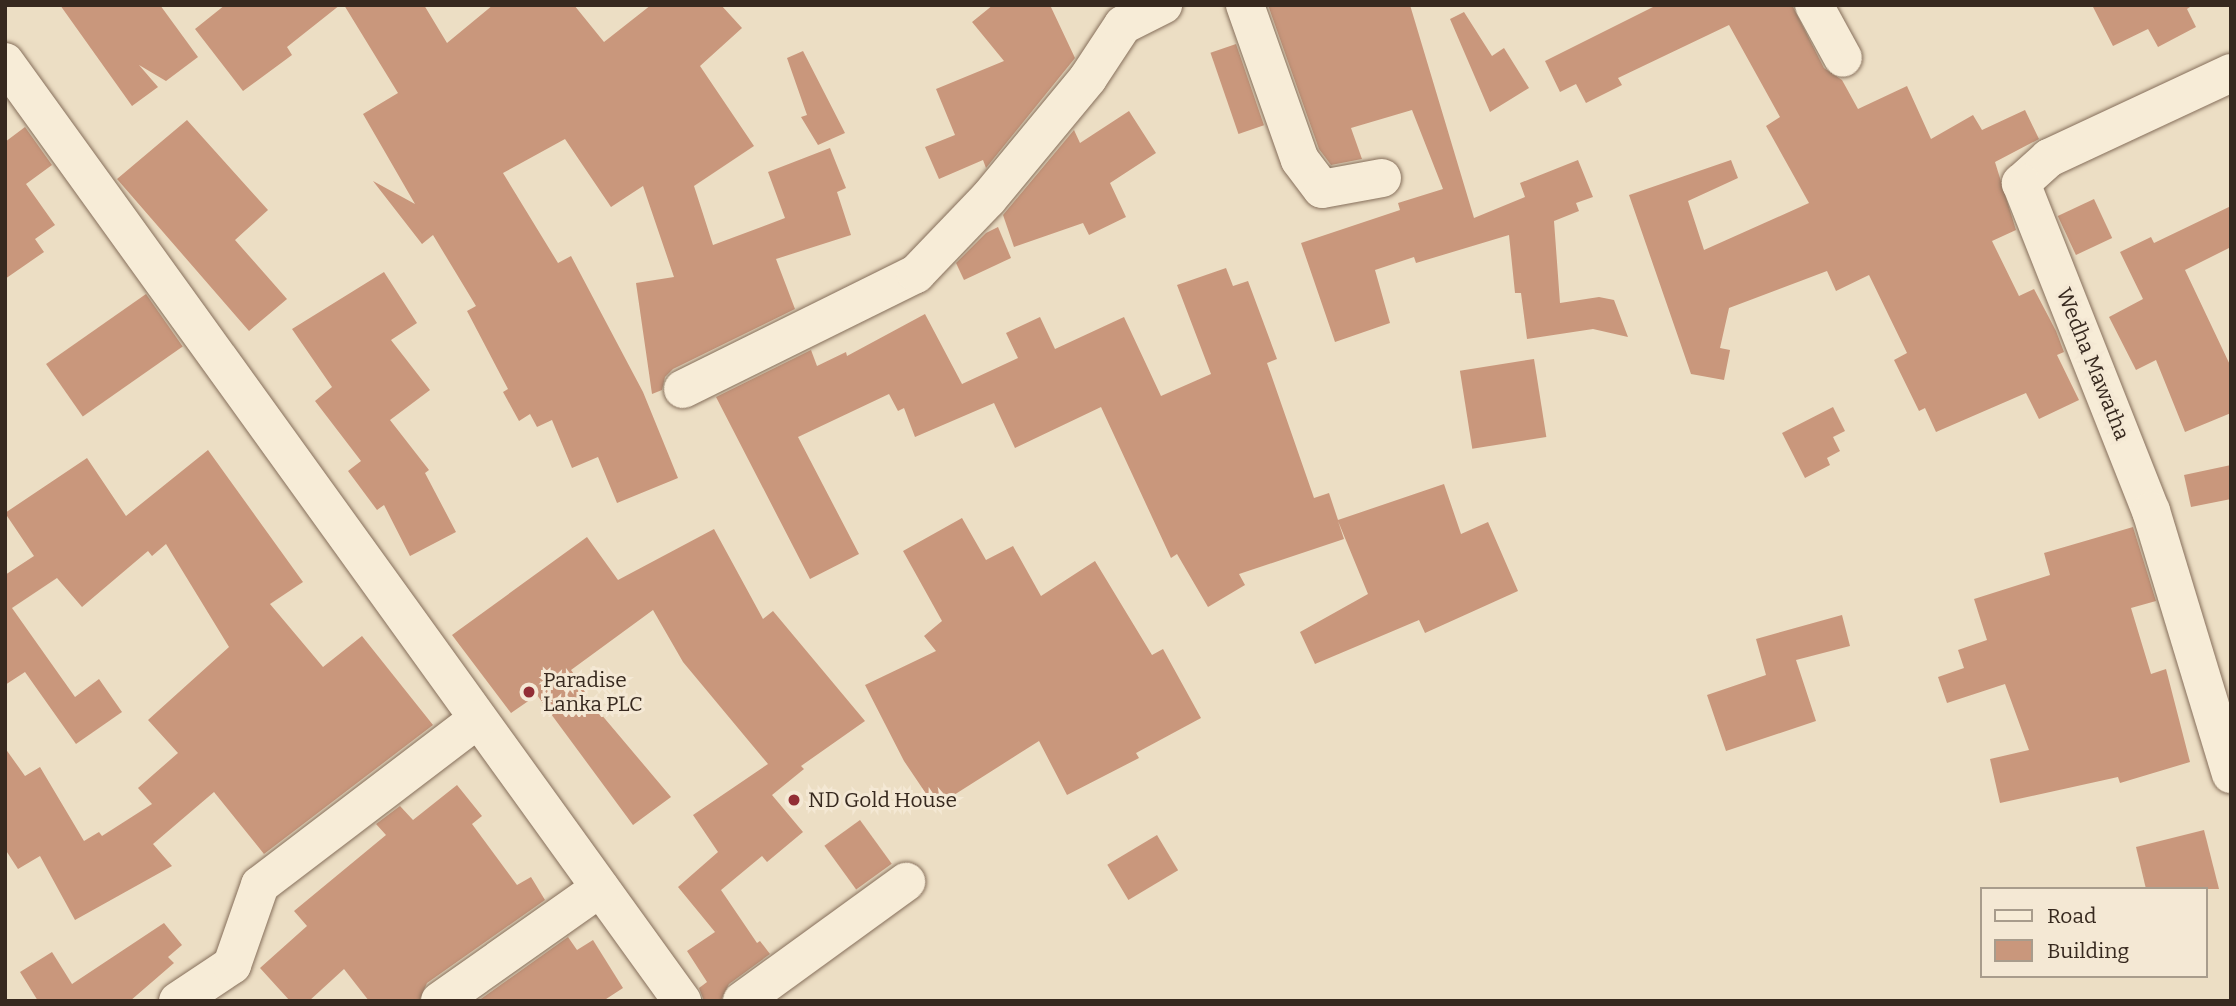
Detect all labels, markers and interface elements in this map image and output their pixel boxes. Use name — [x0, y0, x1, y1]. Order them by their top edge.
street label: Wedha Mawatha — [2051, 284, 2135, 444]
place label: Paradise Lanka PLC — [543, 667, 642, 717]
marker: Paradise Lanka PLC — [521, 684, 537, 700]
place label: ND Gold House — [808, 787, 957, 813]
marker: ND Gold House — [786, 792, 802, 808]
legend — [1980, 887, 2208, 978]
text: Road — [2047, 903, 2096, 929]
text: Building — [2047, 938, 2129, 964]

